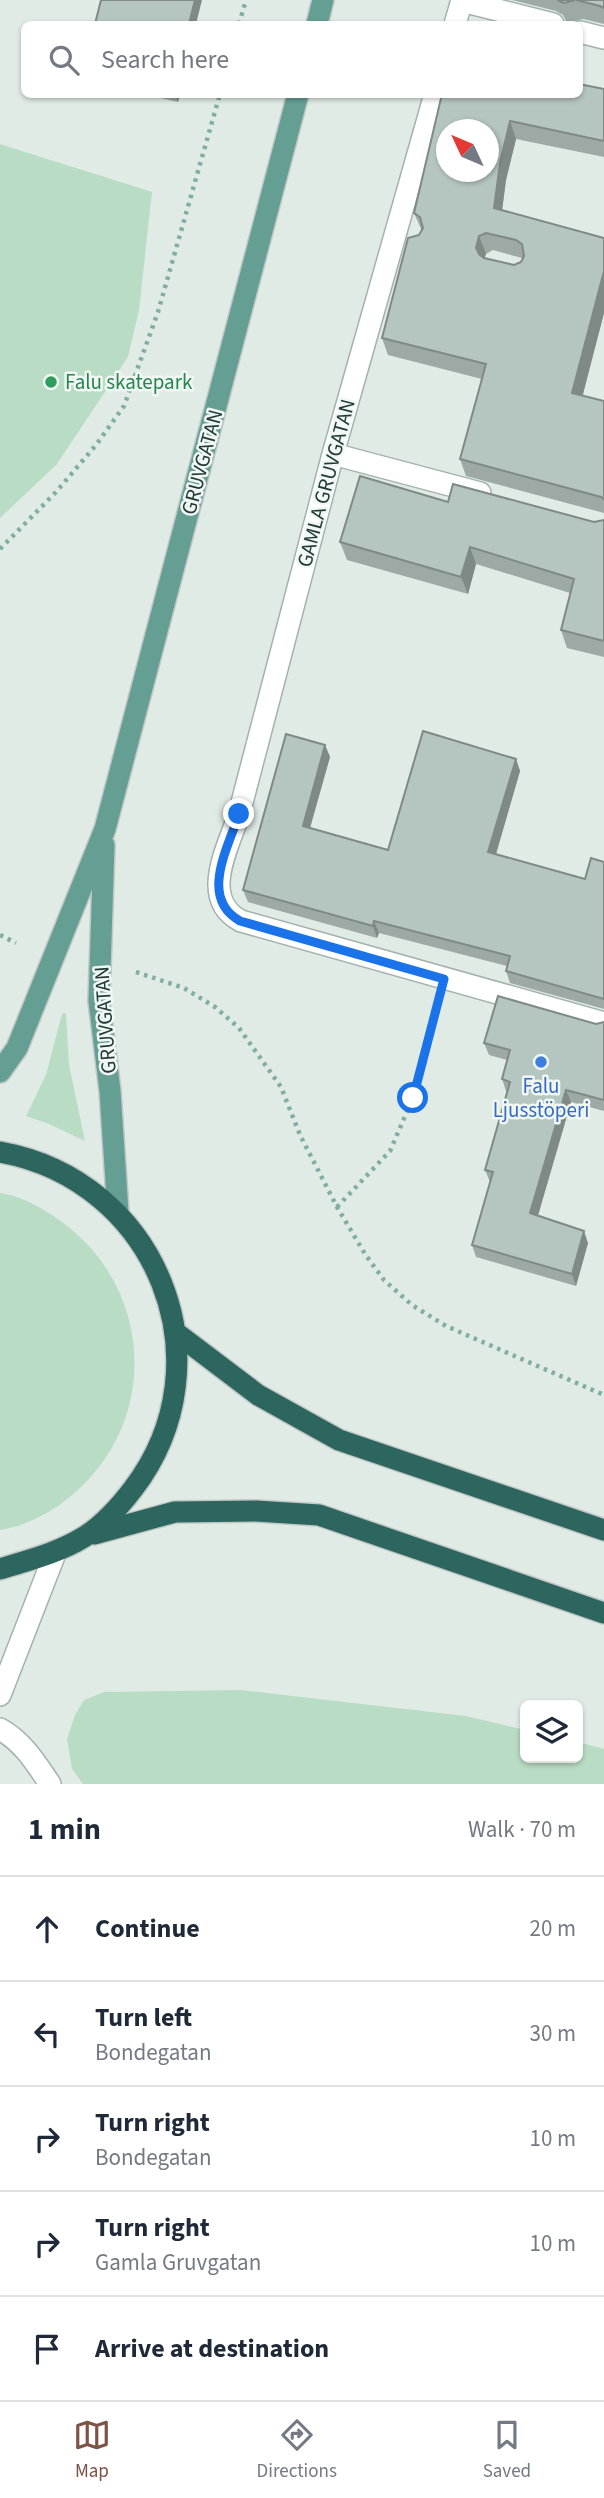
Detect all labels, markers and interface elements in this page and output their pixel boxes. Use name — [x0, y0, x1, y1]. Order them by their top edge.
search box — [21, 21, 583, 98]
icon: search — [45, 41, 83, 79]
text: Search here — [101, 41, 229, 78]
north arrow — [436, 119, 499, 182]
place label: Falu skatepark — [65, 367, 193, 397]
marker: Falu skatepark — [43, 374, 59, 390]
street label: GAMLA GRUVGATAN — [289, 396, 363, 570]
street label: GRUVGATAN — [174, 406, 230, 518]
route end — [223, 798, 254, 829]
street label: GRUVGATAN — [86, 965, 124, 1075]
marker: Falu Ljusstöperi — [533, 1054, 549, 1070]
place label: Falu Ljusstöperi — [493, 1071, 589, 1125]
route start — [397, 1082, 428, 1113]
map controls — [520, 1700, 583, 1763]
button: layers — [520, 1700, 583, 1763]
text: 1 min — [28, 1808, 101, 1851]
text: Walk · 70 m — [468, 1813, 576, 1846]
icon: ahead — [28, 1910, 66, 1948]
text: Continue — [95, 1910, 200, 1947]
text: 20 m — [529, 1912, 576, 1945]
text: Turn left — [95, 1999, 192, 2036]
icon: left — [28, 2015, 66, 2053]
text: 30 m — [529, 2017, 576, 2050]
text: Bondegatan — [95, 2036, 211, 2069]
text: Turn right — [95, 2104, 210, 2141]
icon: right — [28, 2120, 66, 2158]
text: 10 m — [529, 2122, 576, 2155]
text: Bondegatan — [95, 2141, 211, 2174]
text: Turn right — [95, 2209, 210, 2246]
icon: right — [28, 2225, 66, 2263]
text: 10 m — [529, 2227, 576, 2260]
text: Gamla Gruvgatan — [95, 2246, 261, 2279]
icon: arrive — [28, 2330, 66, 2368]
text: Arrive at destination — [95, 2330, 329, 2367]
tab: Map — [73, 2416, 111, 2485]
tab: Directions — [257, 2416, 337, 2485]
tab: Saved — [483, 2416, 531, 2485]

